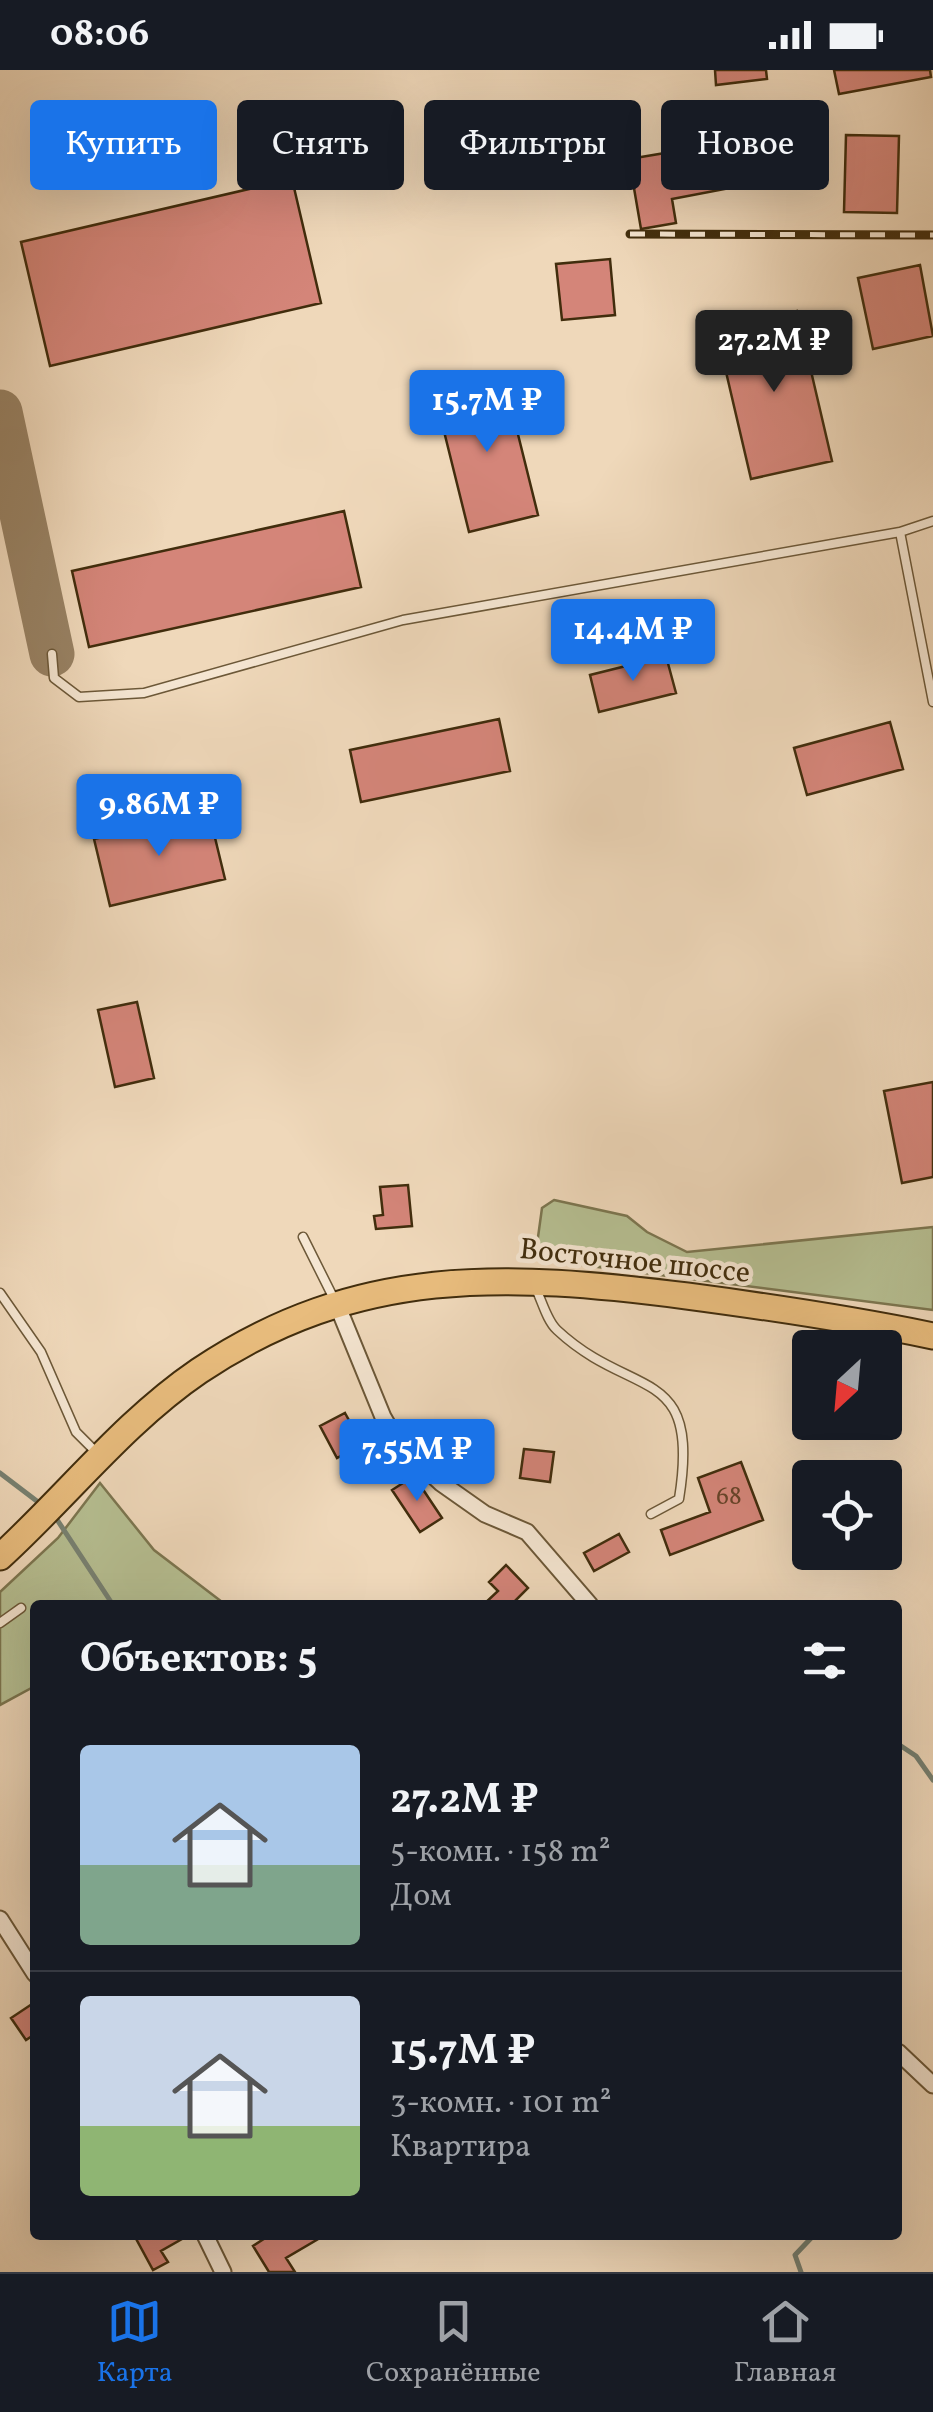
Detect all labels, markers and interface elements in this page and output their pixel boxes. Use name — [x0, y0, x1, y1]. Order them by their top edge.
text: 08:06 — [50, 9, 149, 62]
chip: Купить — [30, 100, 217, 190]
chip: Снять — [237, 100, 404, 190]
chip: Фильтры — [424, 100, 641, 190]
chip: Новое — [661, 100, 829, 190]
pin: 27.2M ₽ — [682, 310, 866, 395]
text: 27.2M ₽ — [717, 320, 831, 364]
pin: 15.7M ₽ — [395, 370, 579, 455]
text: 15.7M ₽ — [432, 380, 542, 424]
pin: 14.4M ₽ — [541, 599, 725, 684]
text: 14.4M ₽ — [573, 609, 693, 653]
pin: 9.86M ₽ — [67, 774, 251, 859]
text: 9.86M ₽ — [98, 784, 220, 828]
street label: Восточное шоссе — [517, 1229, 752, 1295]
north arrow — [792, 1330, 902, 1440]
map controls — [792, 1330, 902, 1570]
pin: 7.55M ₽ — [325, 1419, 509, 1504]
text: 7.55M ₽ — [362, 1429, 472, 1473]
button: locate — [792, 1460, 902, 1570]
house number: 68 — [716, 1480, 742, 1515]
text: Объектов: 5 — [80, 1631, 317, 1690]
icon: filters — [797, 1633, 852, 1688]
text: 27.2M ₽ — [390, 1772, 539, 1831]
icon: home — [160, 1785, 280, 1905]
text: 5-комн. · 158 m² — [390, 1831, 611, 1875]
text: Дом — [390, 1875, 452, 1919]
text: 15.7M ₽ — [390, 2023, 536, 2082]
icon: home — [160, 2036, 280, 2156]
text: 3-комн. · 101 m² — [390, 2082, 612, 2126]
text: Квартира — [390, 2126, 531, 2170]
tab: Карта — [97, 2294, 173, 2393]
tab: Сохранённые — [366, 2294, 541, 2393]
tab: Главная — [734, 2294, 836, 2393]

